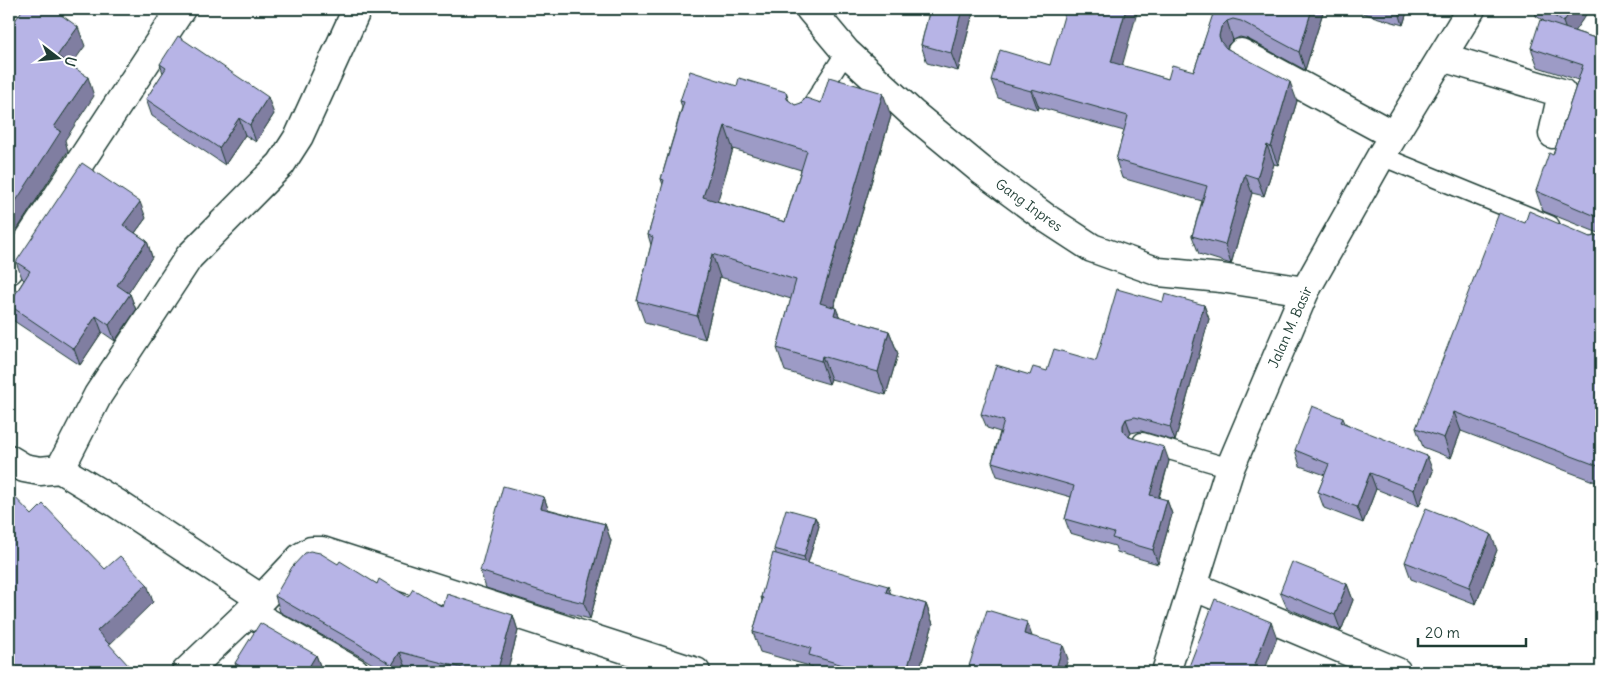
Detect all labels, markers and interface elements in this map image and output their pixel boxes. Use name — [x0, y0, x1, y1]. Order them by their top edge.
north arrow — [32, 32, 82, 82]
text: U — [61, 55, 80, 69]
street label: Gang Inpres — [992, 175, 1066, 235]
street label: Jalan M. Basir — [1264, 283, 1316, 371]
scale bar — [1418, 616, 1525, 648]
text: 20 m — [1425, 623, 1460, 642]

